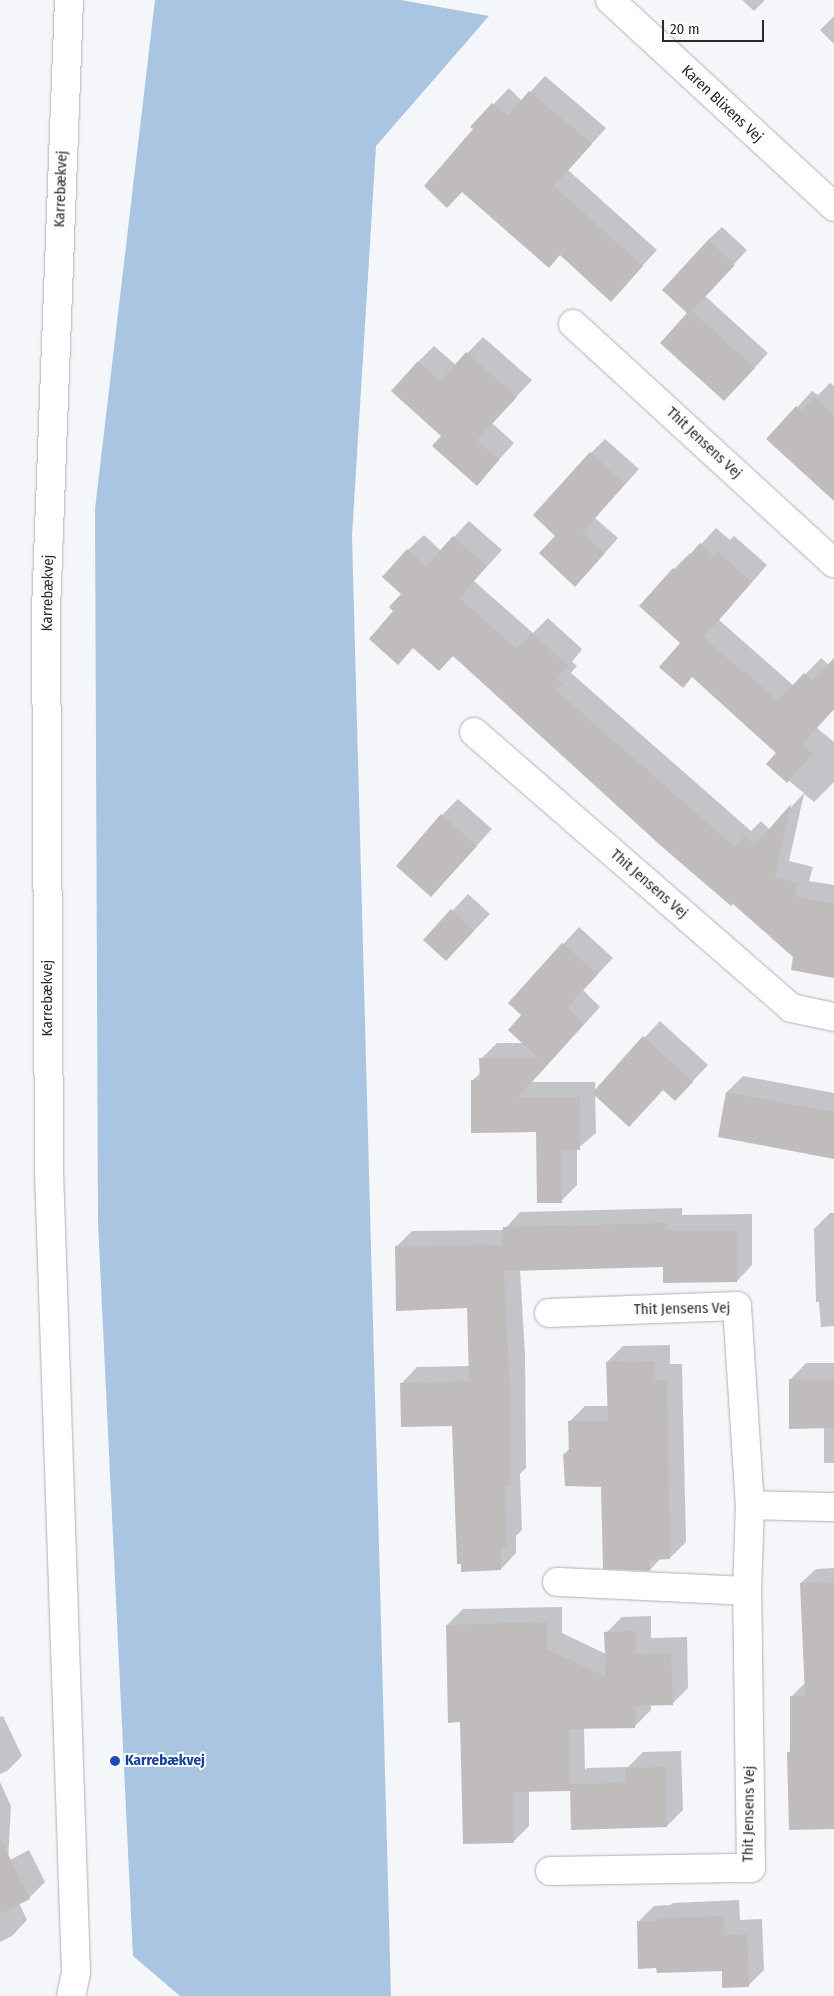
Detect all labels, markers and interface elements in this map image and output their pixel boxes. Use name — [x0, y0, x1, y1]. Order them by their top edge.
scale bar — [664, 10, 766, 42]
text: 20 m — [670, 20, 700, 38]
street label: Karen Blixens Vej — [677, 62, 767, 146]
street label: Karrebækvej — [51, 150, 71, 228]
street label: Thit Jensens Vej — [663, 403, 745, 483]
street label: Karrebækvej — [38, 554, 58, 632]
street label: Thit Jensens Vej — [607, 846, 691, 922]
street label: Karrebækvej — [39, 960, 57, 1036]
street label: Thit Jensens Vej — [634, 1299, 730, 1319]
place label: Karrebækvej — [125, 1752, 205, 1770]
marker: Karrebækvej — [109, 1755, 121, 1767]
street label: Thit Jensens Vej — [739, 1766, 759, 1862]

